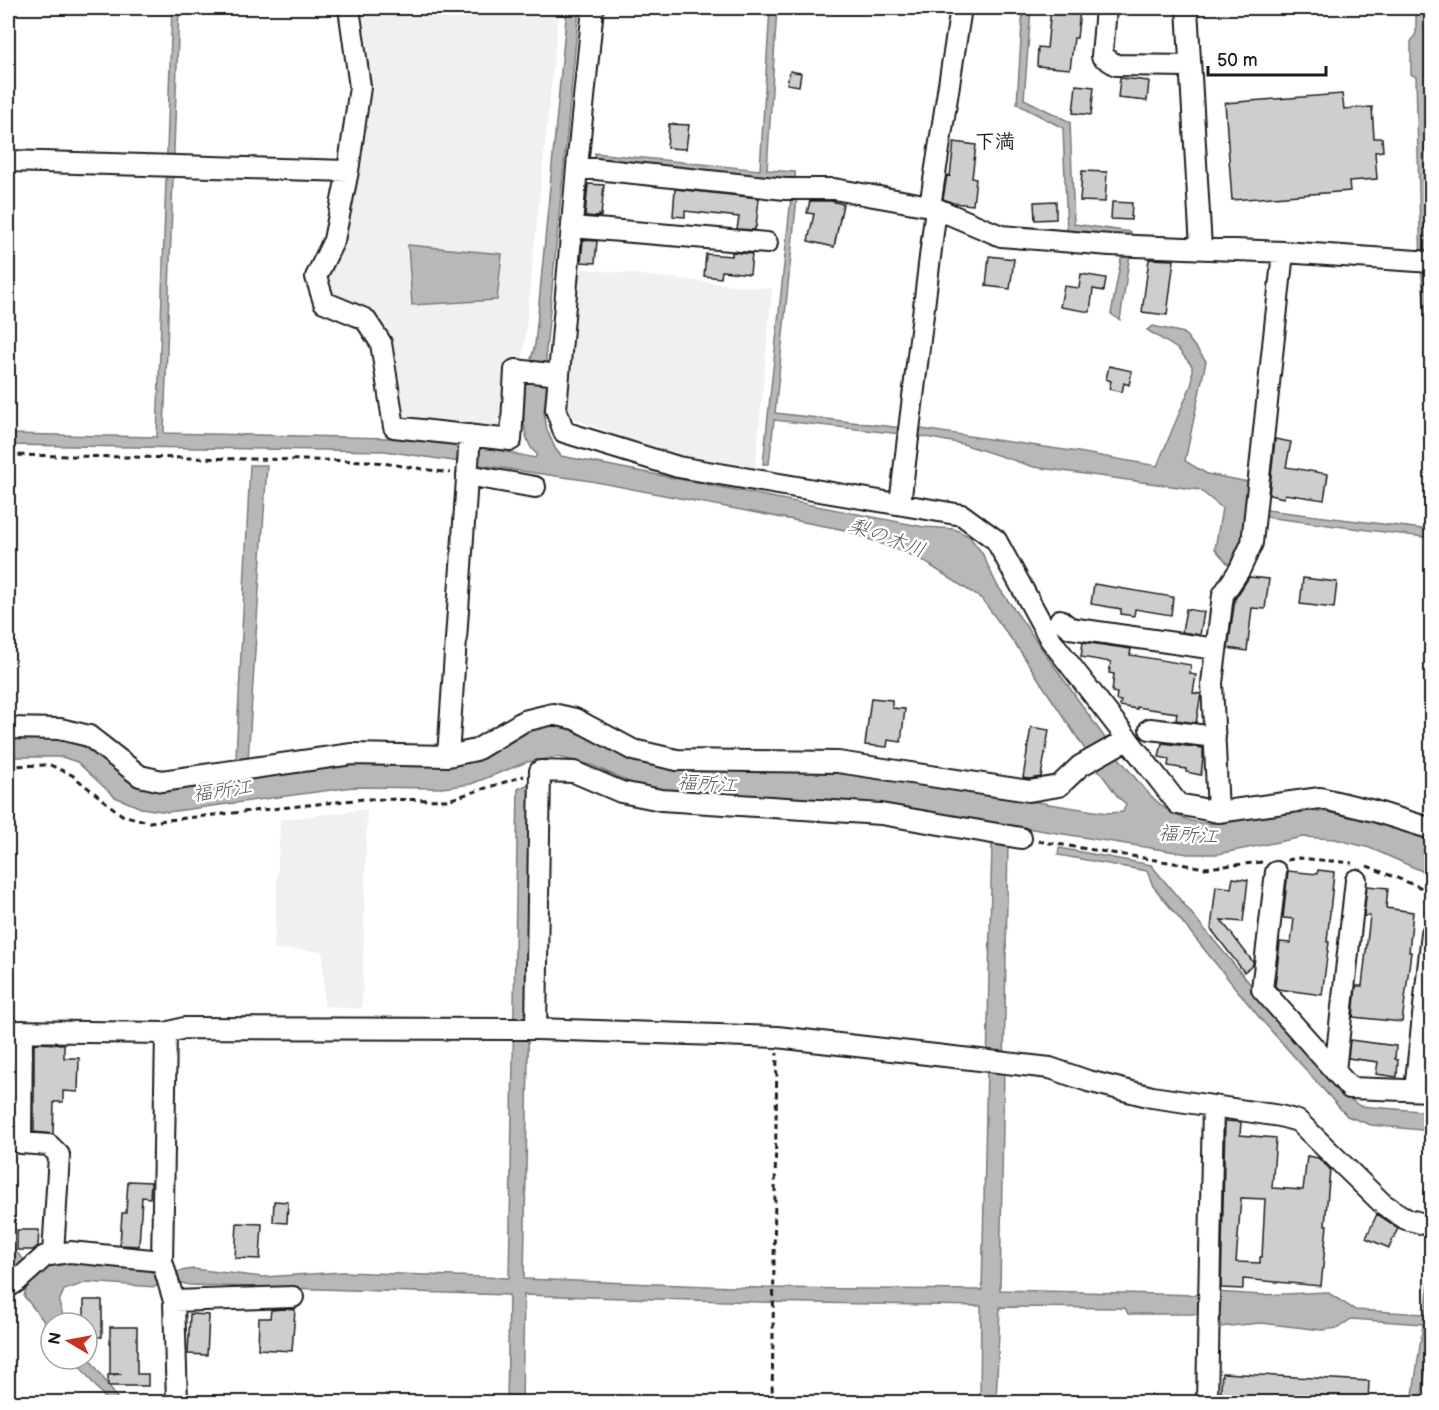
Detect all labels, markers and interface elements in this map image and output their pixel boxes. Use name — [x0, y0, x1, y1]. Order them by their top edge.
scale bar — [1208, 39, 1326, 77]
text: 50 m — [1217, 50, 1258, 71]
district label: 下満 — [975, 130, 1015, 154]
water label: 梨の木川 — [845, 513, 929, 563]
water label: 福所江 — [676, 770, 739, 798]
water label: 福所江 — [191, 775, 254, 807]
water label: 福所江 — [1157, 821, 1220, 849]
north arrow — [39, 1311, 99, 1371]
text: N — [45, 1331, 66, 1346]

